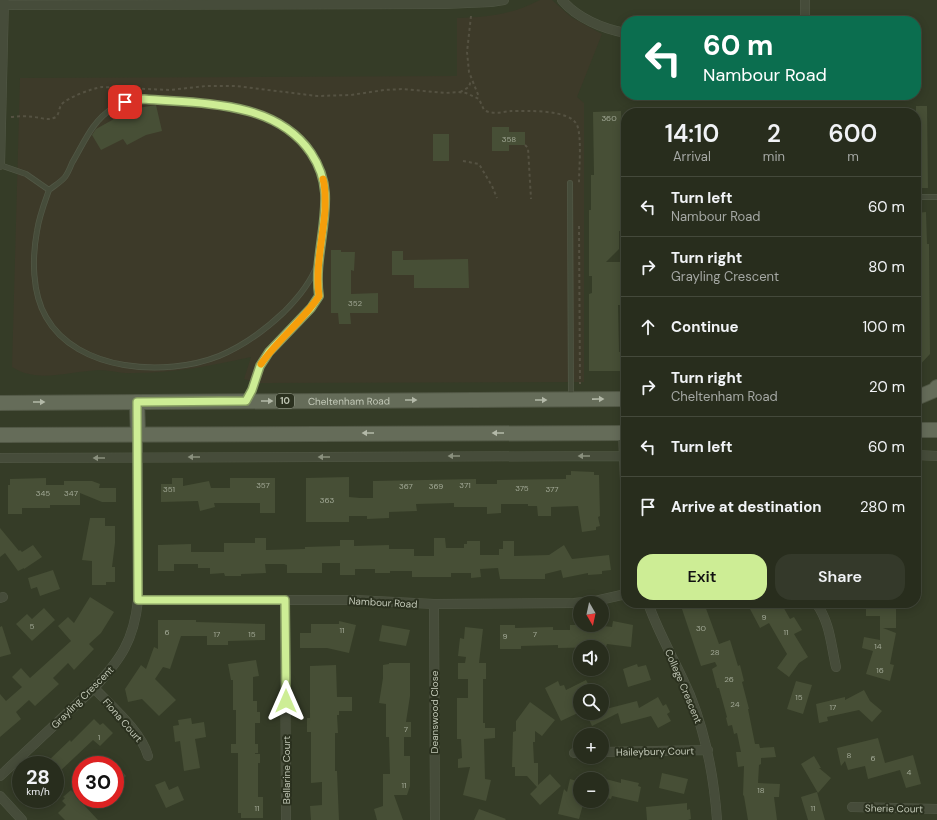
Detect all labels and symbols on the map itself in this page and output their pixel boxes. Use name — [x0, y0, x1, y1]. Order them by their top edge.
pin — [108, 85, 142, 119]
house number: 360 — [601, 113, 617, 123]
house number: 358 — [502, 134, 516, 144]
house number: 352 — [348, 298, 362, 308]
road number: 10 — [276, 394, 294, 408]
street label: Cheltenham Road — [308, 395, 390, 408]
one-way arrow — [592, 396, 605, 402]
one-way arrow — [405, 397, 418, 403]
one-way arrow — [535, 397, 548, 403]
one-way arrow — [261, 398, 274, 404]
one-way arrow — [33, 399, 46, 405]
one-way arrow — [361, 430, 374, 436]
one-way arrow — [491, 430, 504, 436]
one-way arrow — [448, 453, 460, 460]
one-way arrow — [577, 453, 590, 459]
one-way arrow — [187, 454, 200, 460]
one-way arrow — [317, 454, 330, 460]
one-way arrow — [92, 455, 105, 461]
house number: 357 — [256, 480, 270, 490]
house number: 371 — [459, 480, 471, 490]
house number: 367 — [399, 481, 413, 491]
house number: 369 — [429, 481, 443, 491]
house number: 375 — [515, 483, 529, 493]
house number: 351 — [163, 484, 175, 494]
house number: 377 — [545, 484, 559, 494]
house number: 345 — [36, 488, 50, 498]
house number: 347 — [64, 488, 78, 498]
house number: 363 — [320, 495, 335, 505]
street label: Nambour Road — [348, 594, 418, 611]
north arrow — [573, 596, 609, 632]
house number: 9 — [761, 612, 767, 622]
house number: 5 — [30, 621, 35, 631]
house number: 30 — [696, 623, 707, 633]
house number: 11 — [340, 625, 345, 635]
house number: 6 — [164, 627, 170, 637]
house number: 11 — [784, 627, 789, 637]
house number: 17 — [214, 629, 220, 639]
house number: 15 — [248, 629, 256, 639]
house number: 7 — [533, 629, 537, 639]
house number: 9 — [502, 631, 508, 641]
house number: 14 — [874, 641, 882, 651]
street label: College Crescent — [662, 647, 705, 725]
house number: 28 — [710, 647, 720, 657]
street label: Grayling Crescent — [48, 663, 116, 731]
house number: 16 — [876, 665, 884, 675]
street label: Deanswood Close — [428, 670, 441, 753]
house number: 26 — [724, 674, 734, 684]
position arrow — [265, 680, 307, 722]
house number: 15 — [795, 692, 803, 702]
street label: Fiona Court — [100, 696, 145, 745]
house number: 24 — [730, 699, 740, 709]
house number: 17 — [830, 702, 836, 712]
house number: 7 — [404, 724, 408, 734]
house number: 1 — [98, 732, 100, 742]
street label: Bellarine Court — [280, 736, 293, 804]
street label: Haileybury Court — [616, 744, 694, 759]
house number: 8 — [847, 750, 852, 760]
house number: 6 — [870, 753, 876, 763]
speed limit sign: 30 — [72, 756, 124, 808]
house number: 4 — [907, 767, 912, 777]
house number: 11 — [402, 780, 407, 790]
house number: 18 — [757, 785, 765, 795]
street label: Sherie Court — [865, 801, 923, 816]
house number: 11 — [255, 803, 260, 813]
house number: 11 — [811, 803, 816, 813]

